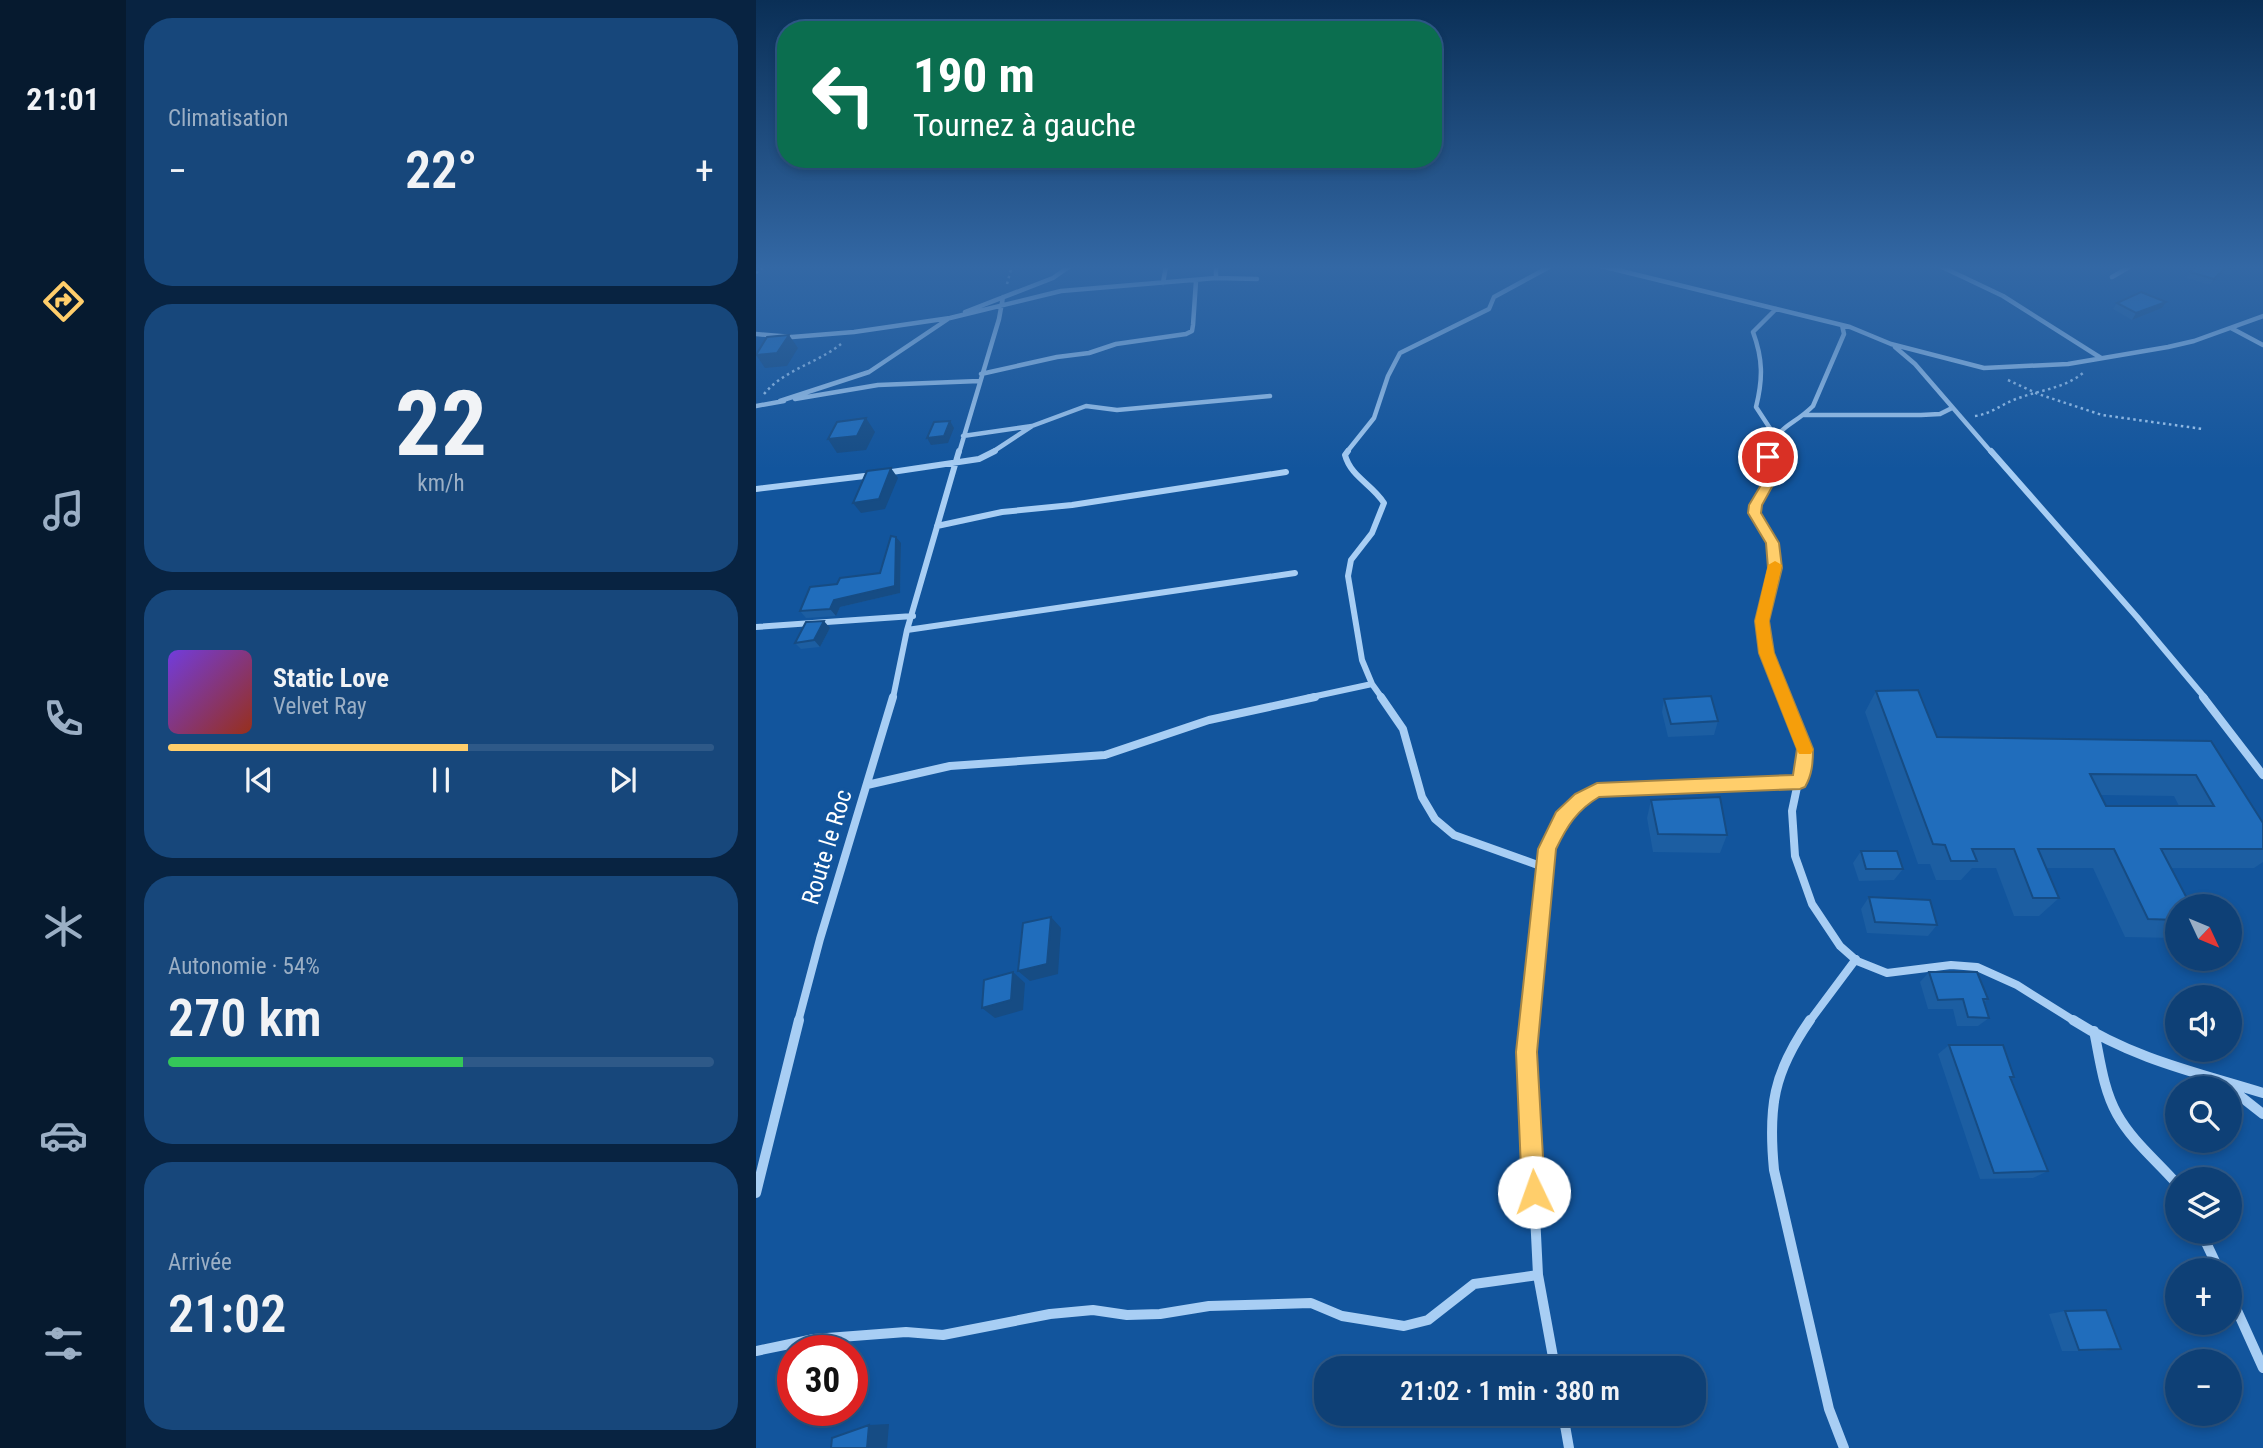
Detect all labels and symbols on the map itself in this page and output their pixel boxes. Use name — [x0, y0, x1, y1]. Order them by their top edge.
pin — [1738, 427, 1798, 487]
street label: Route le Roc — [796, 786, 858, 908]
north arrow — [2165, 894, 2242, 971]
position arrow — [1497, 1155, 1571, 1229]
speed limit sign: 30 — [777, 1335, 868, 1426]

